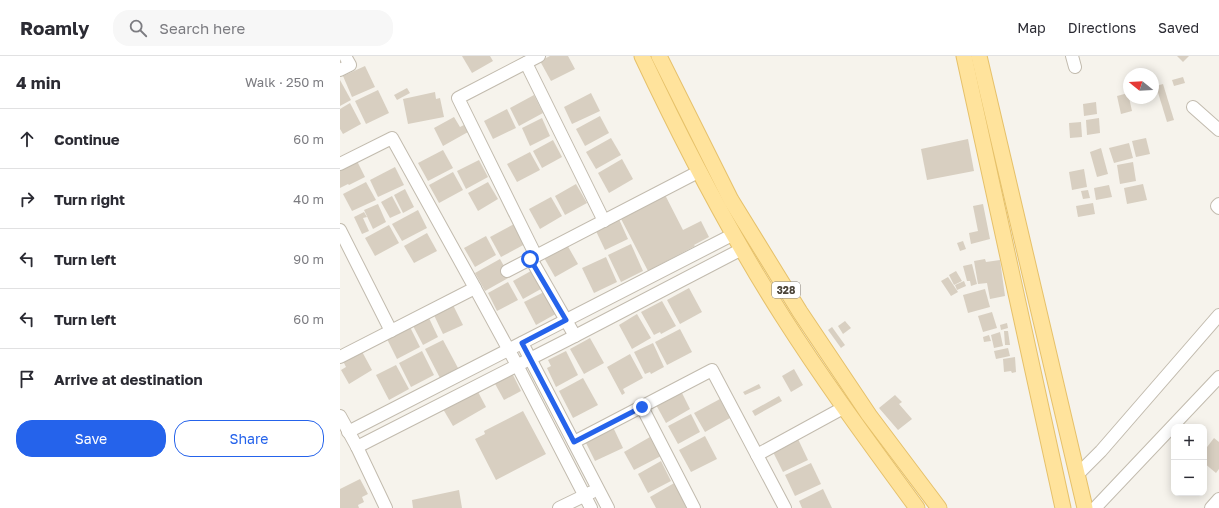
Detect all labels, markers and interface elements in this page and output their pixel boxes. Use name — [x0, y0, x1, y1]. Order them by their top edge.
search box — [113, 10, 393, 46]
text: Roamly — [20, 16, 89, 39]
icon: search — [127, 17, 149, 39]
text: Search here — [159, 19, 245, 37]
text: Map — [1017, 19, 1046, 36]
text: Directions — [1068, 19, 1136, 36]
text: Saved — [1158, 19, 1199, 36]
north arrow — [1123, 68, 1159, 104]
text: 4 min — [16, 72, 61, 93]
text: Walk · 250 m — [245, 74, 324, 90]
icon: ahead — [16, 128, 38, 150]
text: Continue — [54, 130, 120, 148]
text: 60 m — [293, 131, 324, 147]
icon: right — [16, 188, 38, 210]
text: Turn right — [54, 190, 125, 208]
text: 40 m — [293, 191, 324, 207]
icon: left — [16, 248, 38, 270]
text: Turn left — [54, 250, 116, 268]
route start — [521, 250, 539, 268]
text: 90 m — [293, 251, 324, 267]
road number: 328 — [772, 282, 800, 298]
icon: left — [16, 308, 38, 330]
text: Turn left — [54, 310, 116, 328]
text: 60 m — [293, 311, 324, 327]
icon: arrive — [16, 368, 38, 390]
text: Arrive at destination — [54, 370, 203, 388]
route end — [633, 398, 651, 416]
button: Save — [16, 420, 166, 457]
button: Share — [174, 420, 324, 457]
map controls — [1171, 424, 1207, 496]
button: + — [1171, 424, 1207, 460]
button: − — [1171, 460, 1207, 496]

